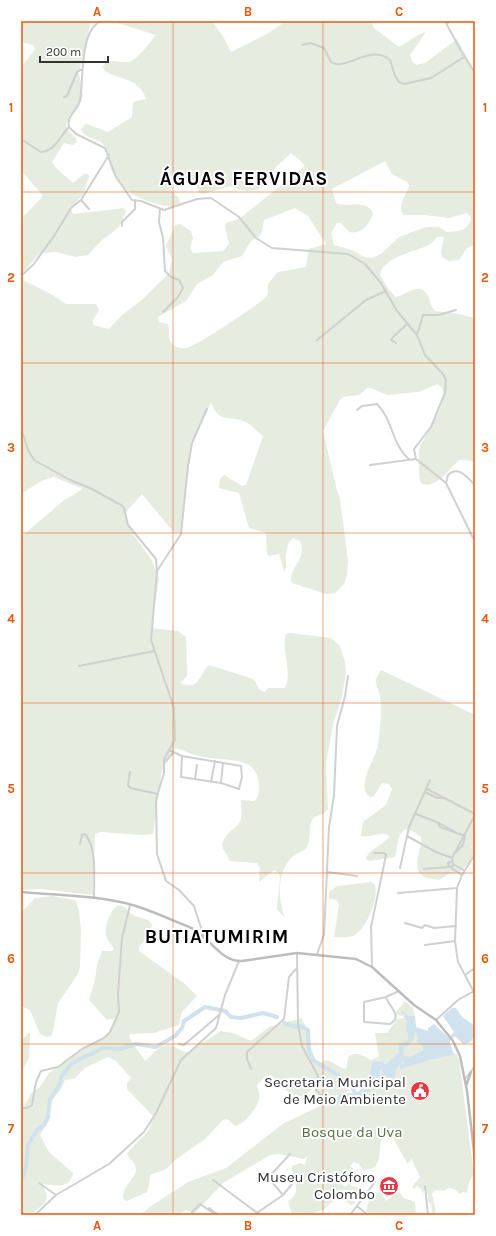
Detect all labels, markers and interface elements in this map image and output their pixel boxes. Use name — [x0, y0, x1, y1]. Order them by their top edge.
text: A — [93, 4, 101, 19]
text: B — [244, 4, 252, 19]
text: C — [395, 4, 403, 19]
scale bar — [40, 38, 108, 64]
text: 200 m — [46, 45, 81, 59]
text: 1 — [9, 100, 13, 115]
text: 1 — [483, 100, 487, 115]
district label: ÁGUAS FERVIDAS — [160, 165, 328, 190]
text: 2 — [7, 270, 15, 285]
text: 2 — [481, 270, 489, 285]
text: 3 — [7, 440, 15, 455]
text: 3 — [481, 440, 489, 455]
text: 4 — [7, 611, 15, 626]
text: 4 — [481, 611, 489, 626]
text: 5 — [7, 781, 15, 796]
text: 5 — [481, 781, 489, 796]
district label: BUTIATUMIRIM — [145, 926, 289, 948]
text: 6 — [7, 951, 15, 966]
text: 6 — [481, 951, 489, 966]
place label: Secretaria Municipal de Meio Ambiente — [264, 1073, 406, 1108]
public building icon: Secretaria Municipal de Meio Ambiente — [409, 1080, 431, 1102]
text: 7 — [8, 1121, 15, 1136]
text: 7 — [482, 1121, 489, 1136]
park label: Bosque da Uva — [302, 1123, 402, 1141]
place label: Museu Cristóforo Colombo — [257, 1168, 375, 1203]
museum icon: Museu Cristóforo Colombo — [378, 1175, 400, 1197]
text: A — [93, 1218, 101, 1233]
text: B — [244, 1218, 252, 1233]
text: C — [395, 1218, 403, 1233]

